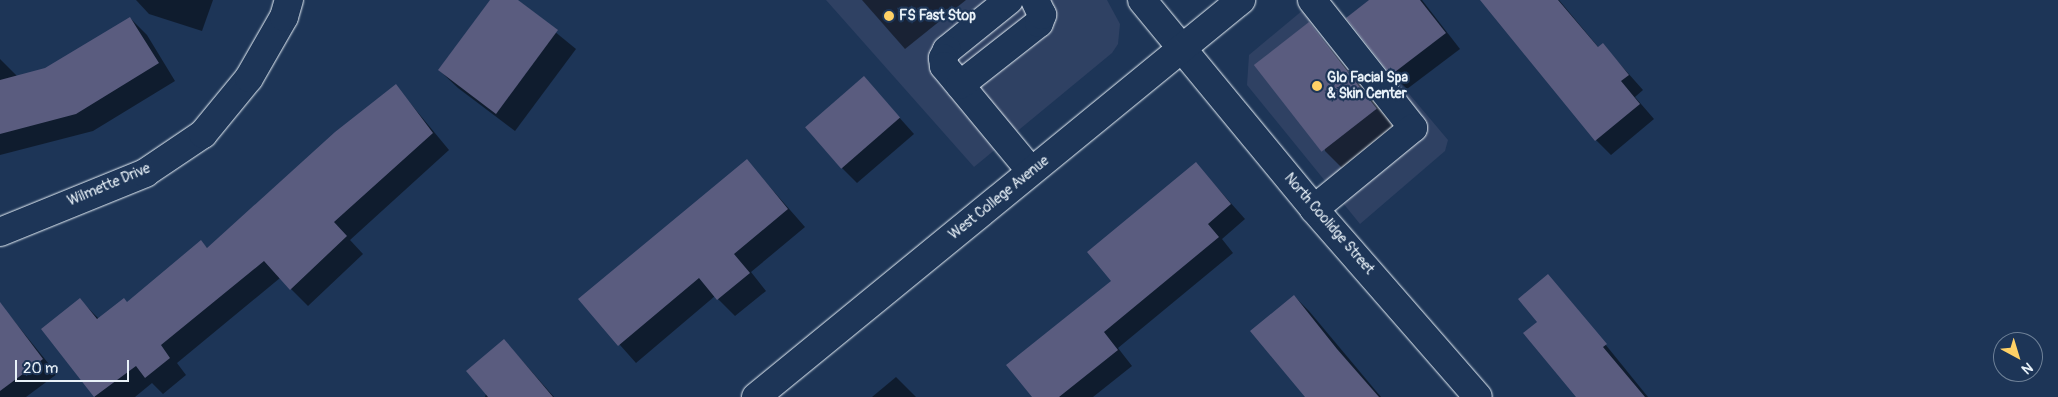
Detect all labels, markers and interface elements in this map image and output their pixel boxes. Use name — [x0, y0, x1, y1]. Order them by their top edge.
place label: FS Fast Stop — [899, 8, 976, 24]
marker: FS Fast Stop — [883, 10, 895, 22]
place label: Glo Facial Spa & Skin Center — [1327, 70, 1408, 102]
marker: Glo Facial Spa & Skin Center — [1311, 80, 1323, 92]
street label: West College Avenue — [946, 153, 1052, 243]
street label: Wilmette Drive — [65, 160, 153, 210]
street label: North Coolidge Street — [1281, 170, 1377, 278]
north arrow — [1993, 332, 2043, 382]
scale bar — [18, 350, 131, 382]
text: 20 m — [23, 359, 58, 378]
text: N — [2018, 359, 2036, 378]

